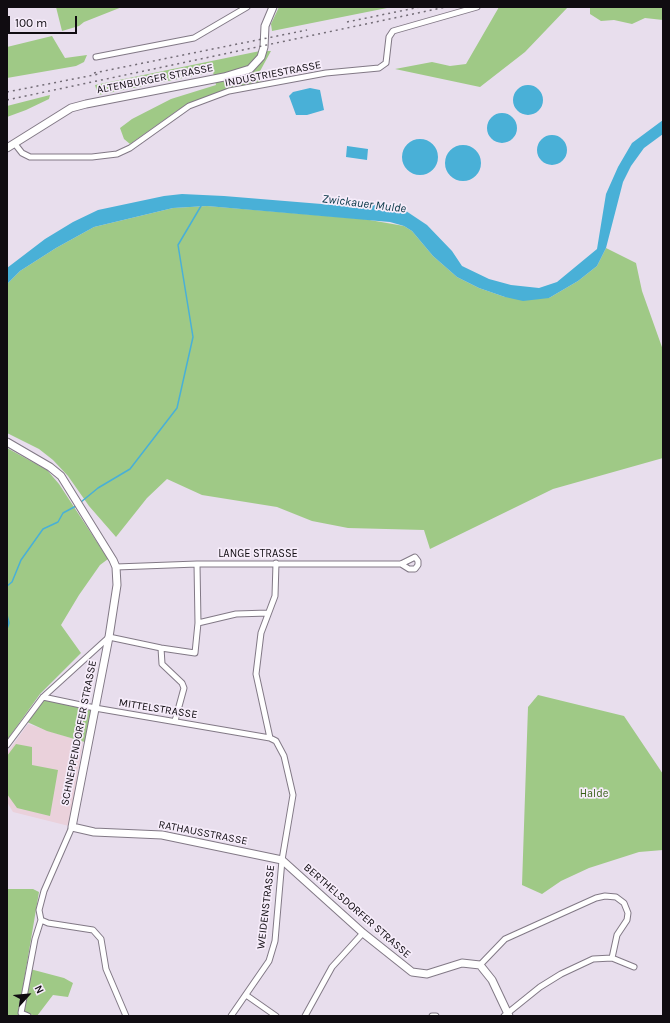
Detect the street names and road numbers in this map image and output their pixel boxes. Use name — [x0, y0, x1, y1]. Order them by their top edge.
street label: INDUSTRIESTRASSE — [224, 58, 322, 90]
street label: ALTENBURGER STRASSE — [96, 61, 214, 97]
street label: LANGE STRASSE — [218, 547, 298, 561]
street label: SCHNEPPENDORFER STRASSE — [58, 659, 100, 807]
street label: MITTELSTRASSE — [118, 696, 198, 722]
street label: RATHAUSSTRASSE — [157, 818, 249, 848]
street label: BERTHELSDORFER STRASSE — [301, 861, 413, 961]
street label: WEIDENSTRASSE — [254, 864, 278, 950]

